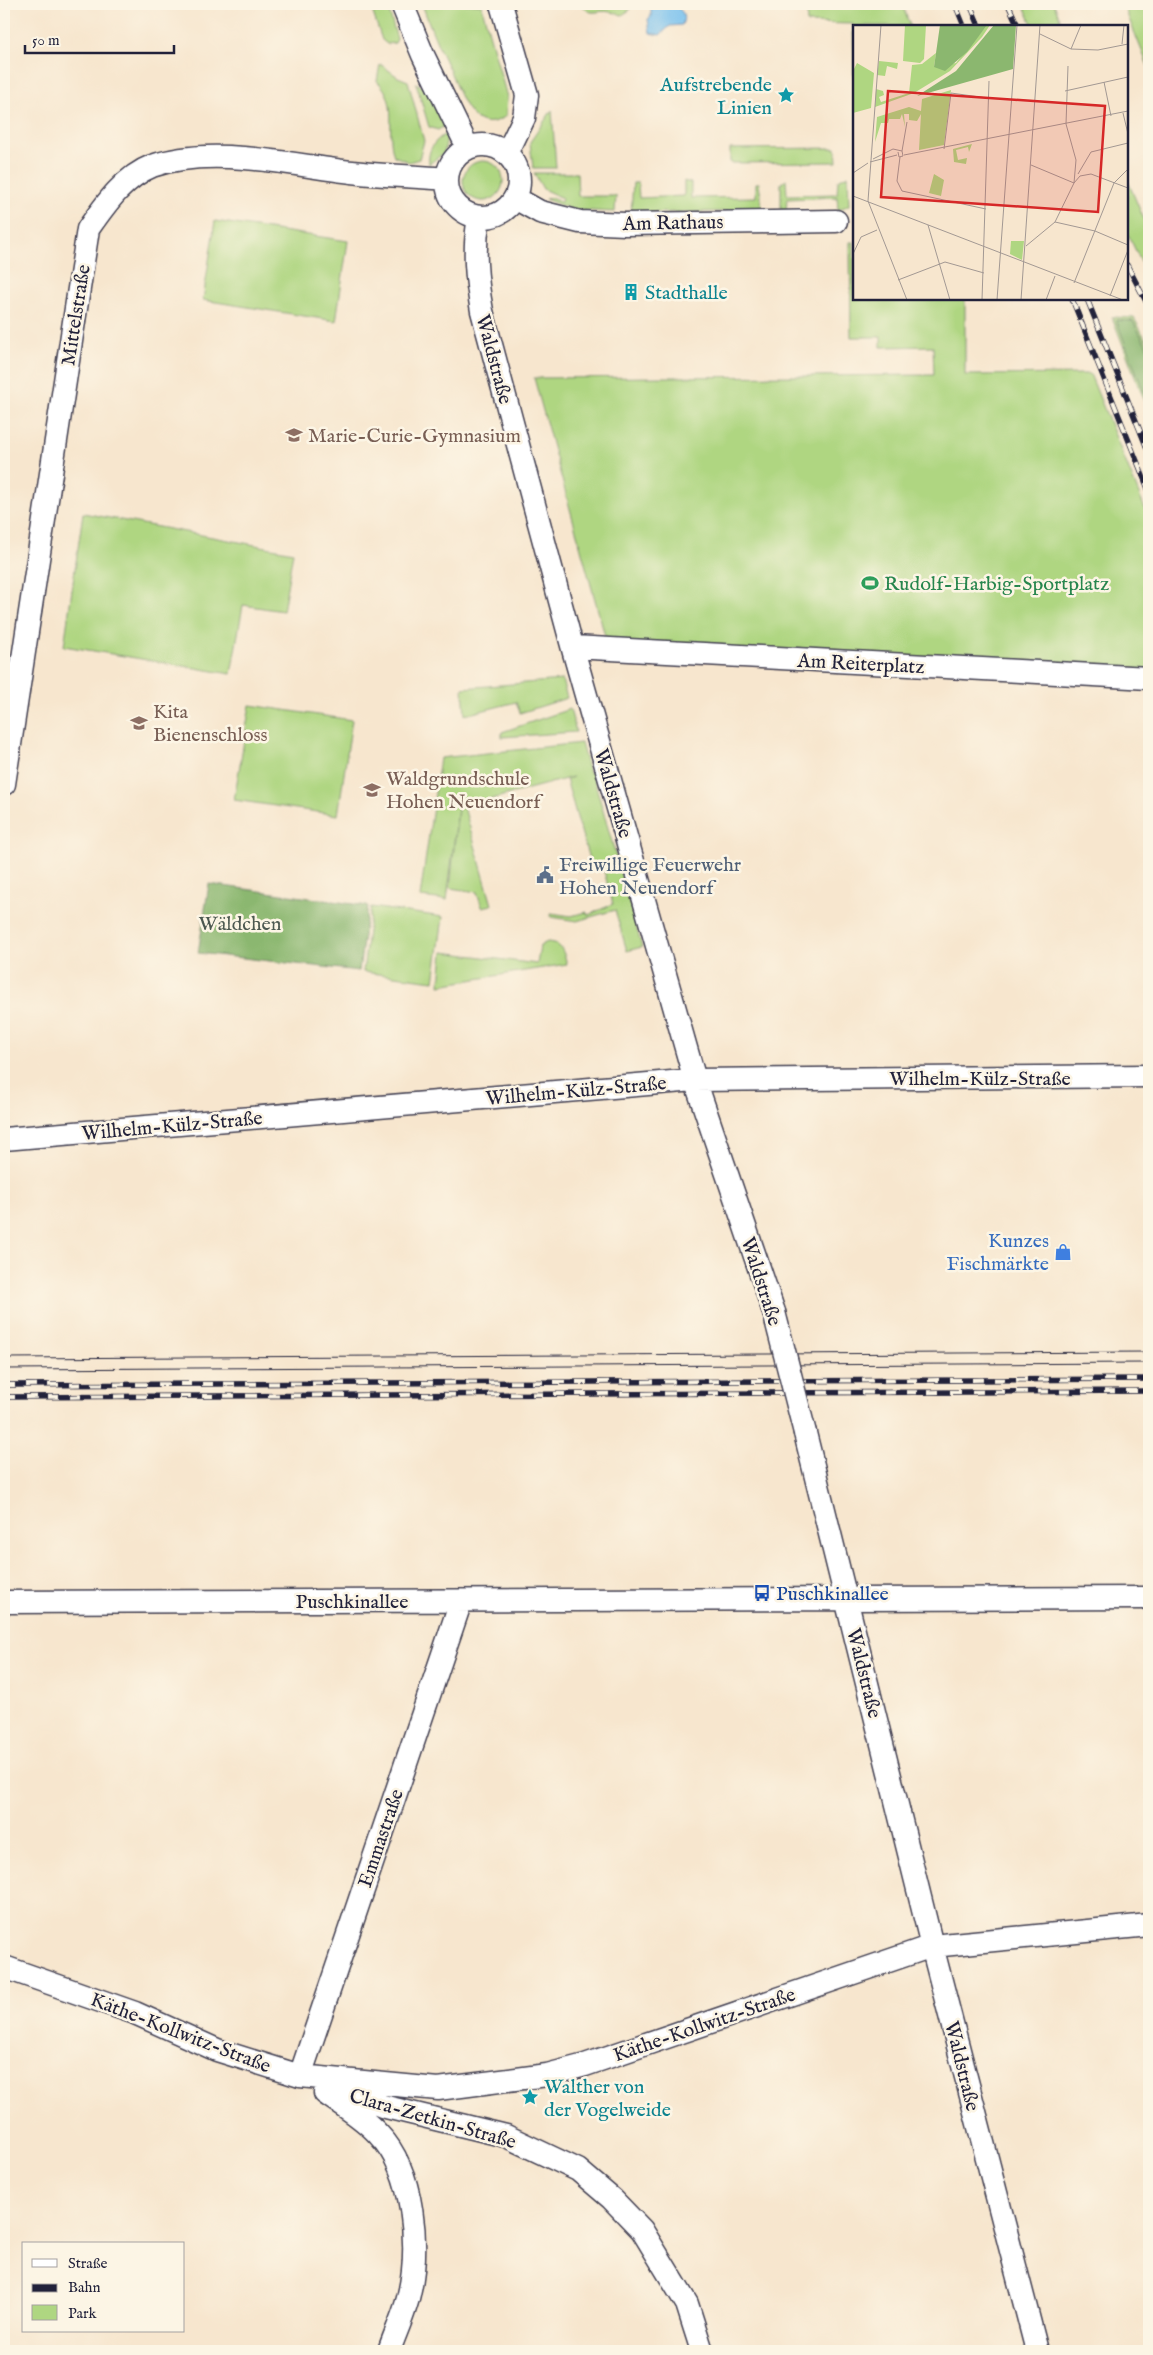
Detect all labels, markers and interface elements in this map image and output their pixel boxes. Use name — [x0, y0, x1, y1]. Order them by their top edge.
scale bar — [25, 22, 174, 54]
inset map — [853, 25, 1128, 300]
text: 50 m — [32, 31, 60, 50]
place label: Aufstrebende Linien — [659, 73, 772, 121]
place icon: Aufstrebende Linien — [776, 85, 796, 105]
street label: Am Rathaus — [621, 210, 724, 237]
street label: Mittelstraße — [56, 263, 97, 368]
place label: Stadthalle — [645, 281, 728, 306]
building icon: Stadthalle — [621, 282, 641, 302]
street label: Waldstraße — [470, 312, 518, 407]
place label: Marie-Curie-Gymnasium — [308, 424, 521, 449]
school or university icon: Marie-Curie-Gymnasium — [284, 425, 304, 445]
place label: Rudolf-Harbig-Sportplatz — [884, 572, 1109, 597]
sports icon: Rudolf-Harbig-Sportplatz — [860, 573, 880, 593]
street label: Am Reiterplatz — [796, 649, 925, 680]
place label: Kita Bienenschloss — [153, 700, 268, 748]
school or university icon: Kita Bienenschloss — [129, 713, 149, 733]
street label: Waldstraße — [588, 746, 637, 841]
place label: Waldgrundschule Hohen Neuendorf — [386, 767, 544, 815]
school or university icon: Waldgrundschule Hohen Neuendorf — [362, 780, 382, 800]
place label: Freiwillige Feuerwehr Hohen Neuendorf — [559, 853, 742, 901]
public building icon: Freiwillige Feuerwehr Hohen Neuendorf — [535, 865, 555, 885]
park label: Wäldchen — [199, 912, 282, 937]
street label: Wilhelm-Külz-Straße — [889, 1067, 1071, 1092]
street label: Wilhelm-Külz-Straße — [485, 1071, 668, 1112]
street label: Wilhelm-Külz-Straße — [81, 1106, 264, 1147]
place label: Kunzes Fischmärkte — [947, 1229, 1049, 1277]
street label: Waldstraße — [734, 1234, 787, 1329]
shop icon: Kunzes Fischmärkte — [1053, 1242, 1073, 1262]
place label: Puschkinallee — [776, 1582, 889, 1607]
bus stop icon: Puschkinallee — [752, 1583, 772, 1603]
street label: Puschkinallee — [296, 1590, 408, 1615]
street label: Waldstraße — [840, 1626, 887, 1721]
street label: Emmastraße — [353, 1786, 410, 1891]
street label: Käthe-Kollwitz-Straße — [610, 1982, 799, 2068]
street label: Käthe-Kollwitz-Straße — [87, 1987, 274, 2079]
street label: Waldstraße — [938, 2019, 985, 2114]
place label: Walther von der Vogelweide — [544, 2075, 671, 2123]
street label: Clara-Zetkin-Straße — [346, 2084, 519, 2155]
place icon: Walther von der Vogelweide — [520, 2087, 540, 2107]
legend — [22, 2242, 185, 2332]
text: Straße — [68, 2254, 108, 2273]
text: Bahn — [68, 2278, 100, 2297]
text: Park — [68, 2304, 98, 2323]

